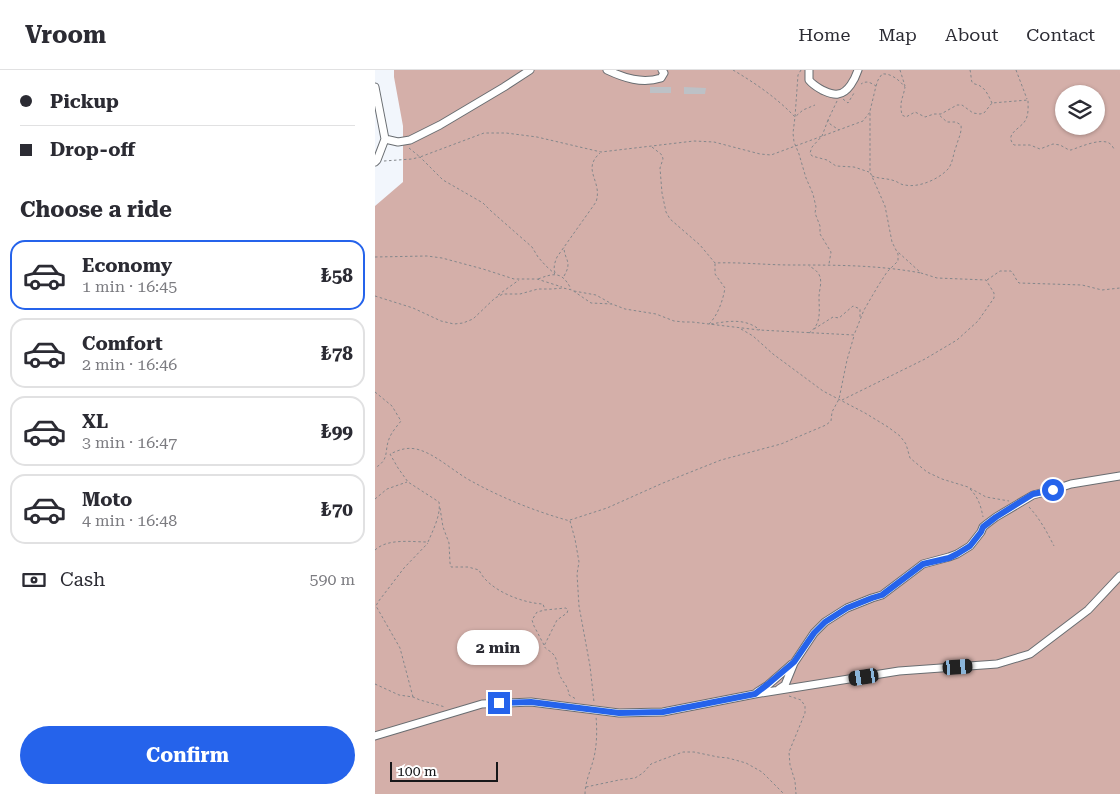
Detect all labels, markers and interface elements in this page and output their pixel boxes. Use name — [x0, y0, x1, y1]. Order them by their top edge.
text: Vroom — [25, 21, 106, 49]
text: Home — [798, 24, 850, 45]
text: Map — [878, 24, 917, 45]
text: About — [945, 24, 998, 45]
text: Contact — [1026, 24, 1095, 45]
map controls — [1055, 85, 1105, 135]
button: layers — [1055, 85, 1105, 135]
text: Pickup — [50, 90, 119, 113]
text: Drop-off — [50, 138, 135, 161]
text: Choose a ride — [20, 197, 172, 222]
icon: car — [22, 253, 67, 298]
text: Economy — [82, 254, 172, 277]
text: ₺58 — [321, 264, 353, 287]
text: 1 min · 16:45 — [82, 277, 177, 296]
icon: car — [22, 331, 67, 376]
text: Comfort — [82, 332, 163, 355]
text: ₺78 — [321, 342, 353, 365]
text: 2 min · 16:46 — [82, 355, 177, 374]
icon: car — [22, 409, 67, 454]
text: XL — [82, 410, 108, 433]
text: ₺99 — [321, 420, 353, 443]
text: 3 min · 16:47 — [82, 433, 177, 452]
route start — [1042, 479, 1064, 501]
icon: car — [22, 487, 67, 532]
text: Moto — [82, 488, 132, 511]
text: ₺70 — [321, 498, 353, 521]
text: 4 min · 16:48 — [82, 511, 177, 530]
icon: cash — [20, 566, 48, 594]
text: Cash — [60, 568, 105, 591]
text: 590 m — [309, 570, 355, 589]
callout: 2 min — [458, 630, 540, 666]
text: 2 min — [476, 638, 520, 657]
car — [942, 658, 973, 676]
car — [848, 667, 879, 687]
route end — [488, 692, 510, 714]
button: Confirm — [20, 726, 355, 784]
scale bar — [390, 759, 497, 782]
text: 100 m — [397, 763, 437, 779]

